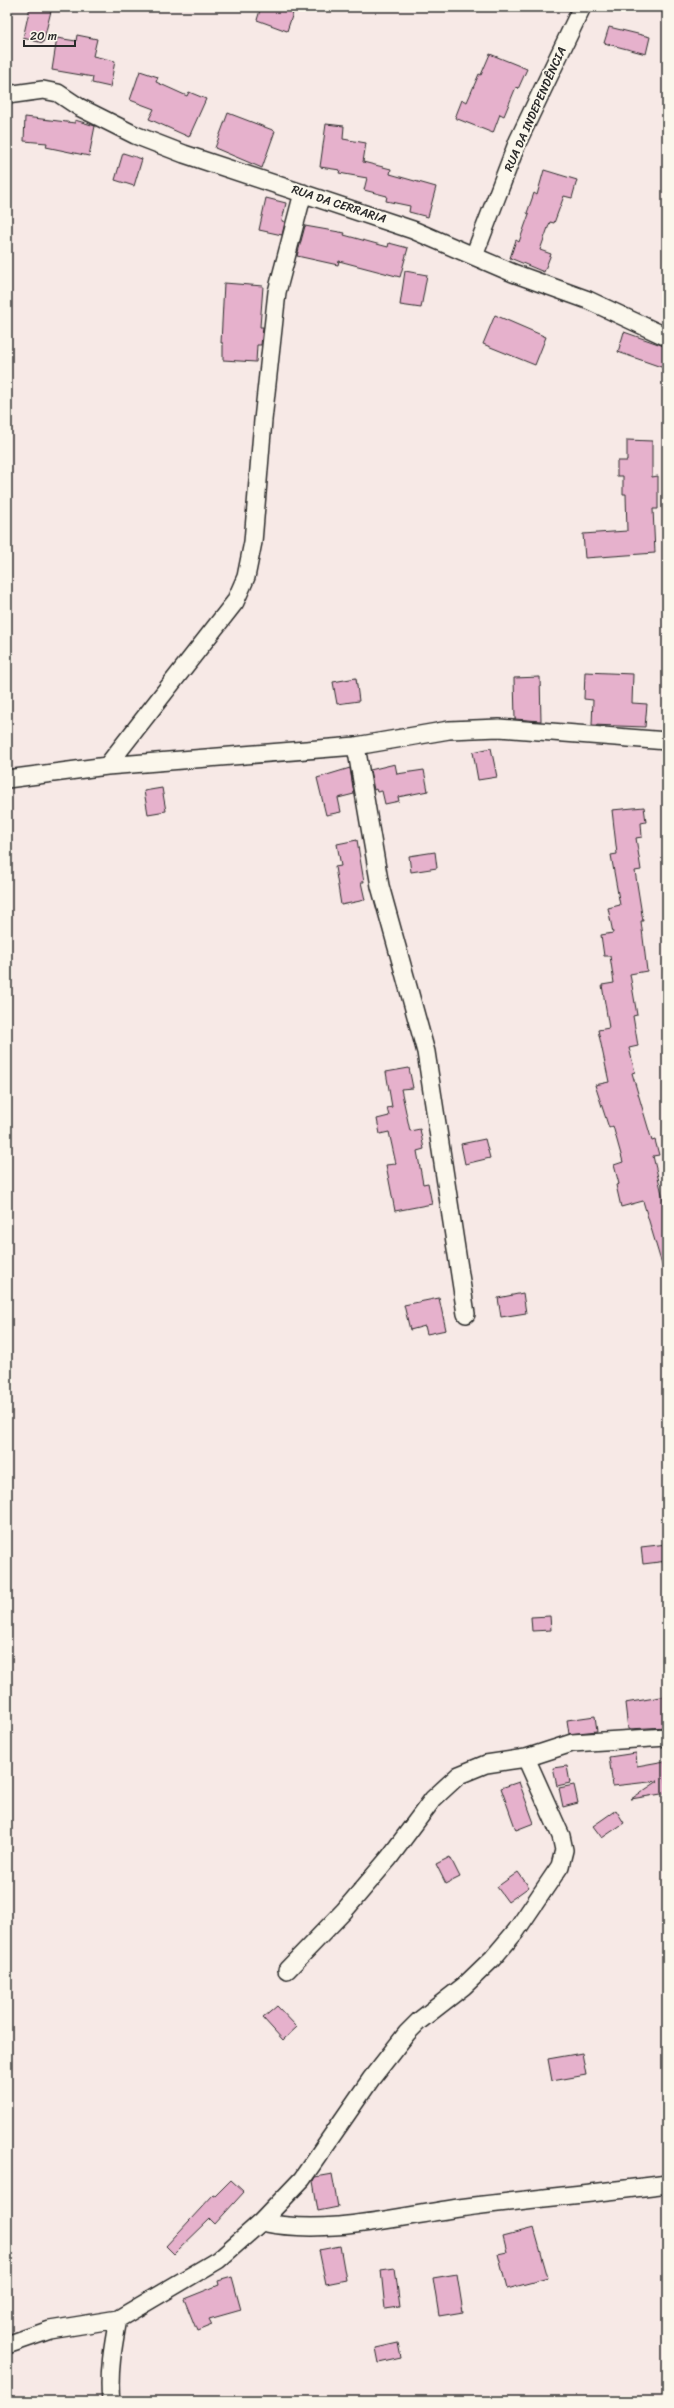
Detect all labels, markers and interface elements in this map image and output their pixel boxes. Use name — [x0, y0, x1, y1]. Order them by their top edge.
scale bar — [24, 22, 75, 48]
text: 20 m — [30, 25, 57, 47]
street label: RUA DA INDEPENDÊNCIA — [498, 43, 573, 175]
street label: RUA DA CERRARIA — [289, 178, 389, 230]

